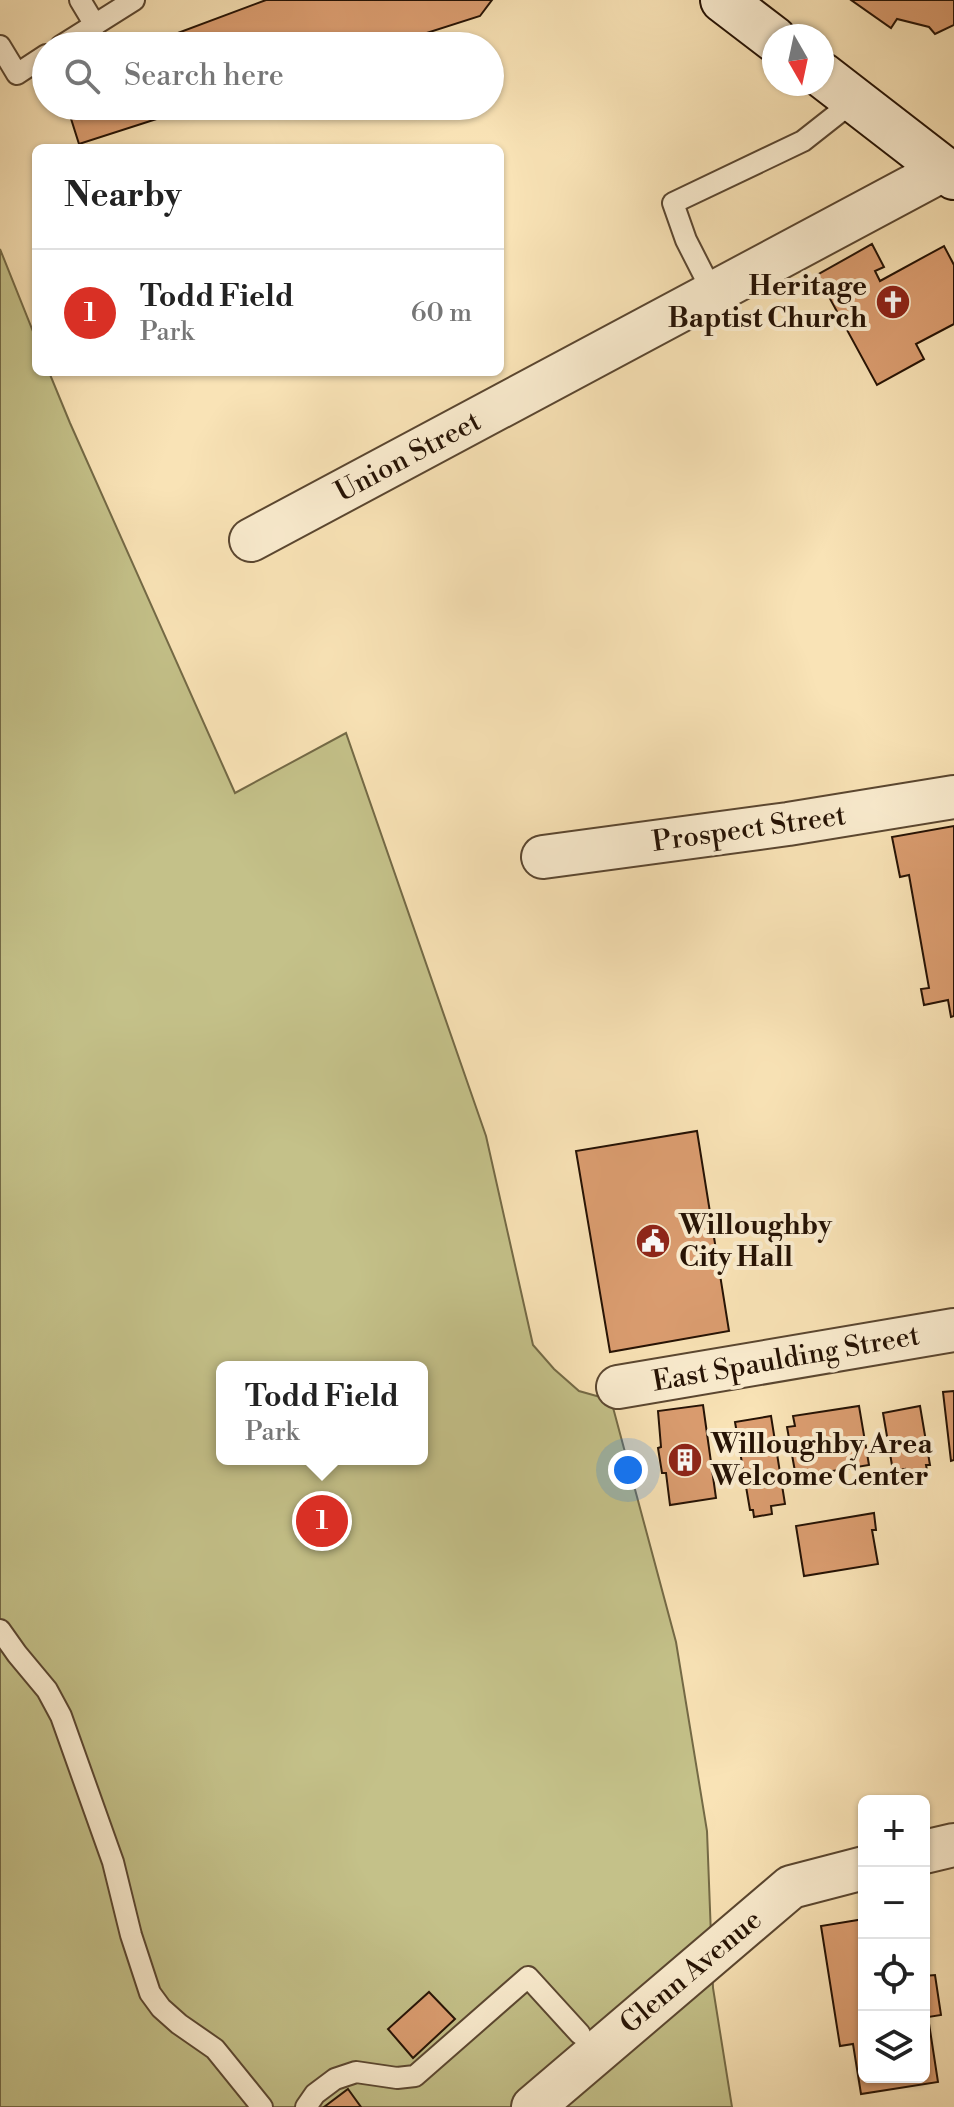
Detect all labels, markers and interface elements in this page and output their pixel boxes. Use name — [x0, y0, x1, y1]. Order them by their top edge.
north arrow — [762, 24, 834, 96]
search box — [32, 32, 504, 120]
icon: search — [60, 54, 104, 98]
text: Search here — [124, 57, 284, 95]
text: Nearby — [64, 175, 182, 217]
place label: Heritage Baptist Church — [668, 269, 867, 336]
text: Todd Field — [140, 278, 294, 316]
church icon: Heritage Baptist Church — [874, 283, 912, 321]
text: 1 — [84, 297, 96, 329]
text: 60 m — [411, 297, 472, 329]
text: Park — [140, 316, 194, 348]
street label: Union Street — [329, 404, 487, 510]
street label: Prospect Street — [650, 798, 848, 860]
place label: Willoughby City Hall — [678, 1208, 833, 1275]
public building icon: Willoughby City Hall — [634, 1222, 672, 1260]
street label: East Spaulding Street — [650, 1318, 922, 1400]
popup — [216, 1361, 428, 1465]
text: Todd Field — [245, 1378, 399, 1416]
text: Park — [245, 1416, 299, 1448]
place label: Willoughby Area Welcome Center — [710, 1427, 933, 1494]
building icon: Willoughby Area Welcome Center — [666, 1441, 704, 1479]
your location — [608, 1450, 648, 1490]
pin: 1 — [296, 1491, 348, 1551]
map controls — [858, 1795, 930, 2083]
button: + — [858, 1795, 930, 1867]
button: − — [858, 1867, 930, 1939]
street label: Glenn Avenue — [613, 1903, 769, 2041]
button: locate — [858, 1939, 930, 2011]
button: layers — [858, 2011, 930, 2083]

